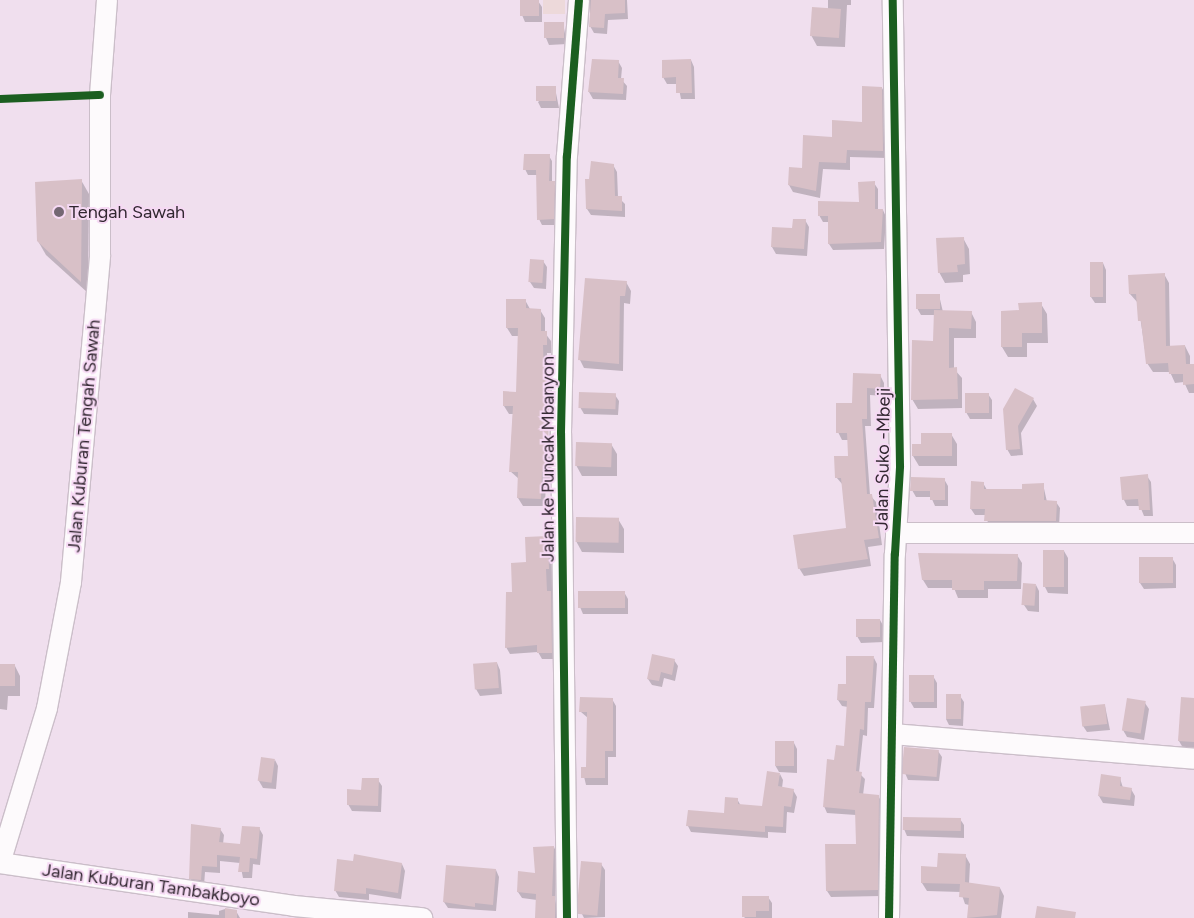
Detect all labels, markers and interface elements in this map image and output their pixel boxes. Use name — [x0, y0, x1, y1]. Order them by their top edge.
place label: Tengah Sawah — [69, 201, 185, 223]
marker: Tengah Sawah — [53, 206, 65, 218]
street label: Jalan Kuburan Tengah Sawah — [63, 319, 105, 553]
street label: Jalan ke Puncak Mbanyon — [537, 356, 559, 562]
street label: Jalan Suko -Mbeji — [871, 387, 895, 531]
street label: Jalan Kuburan Tambakboyo — [41, 859, 261, 911]

